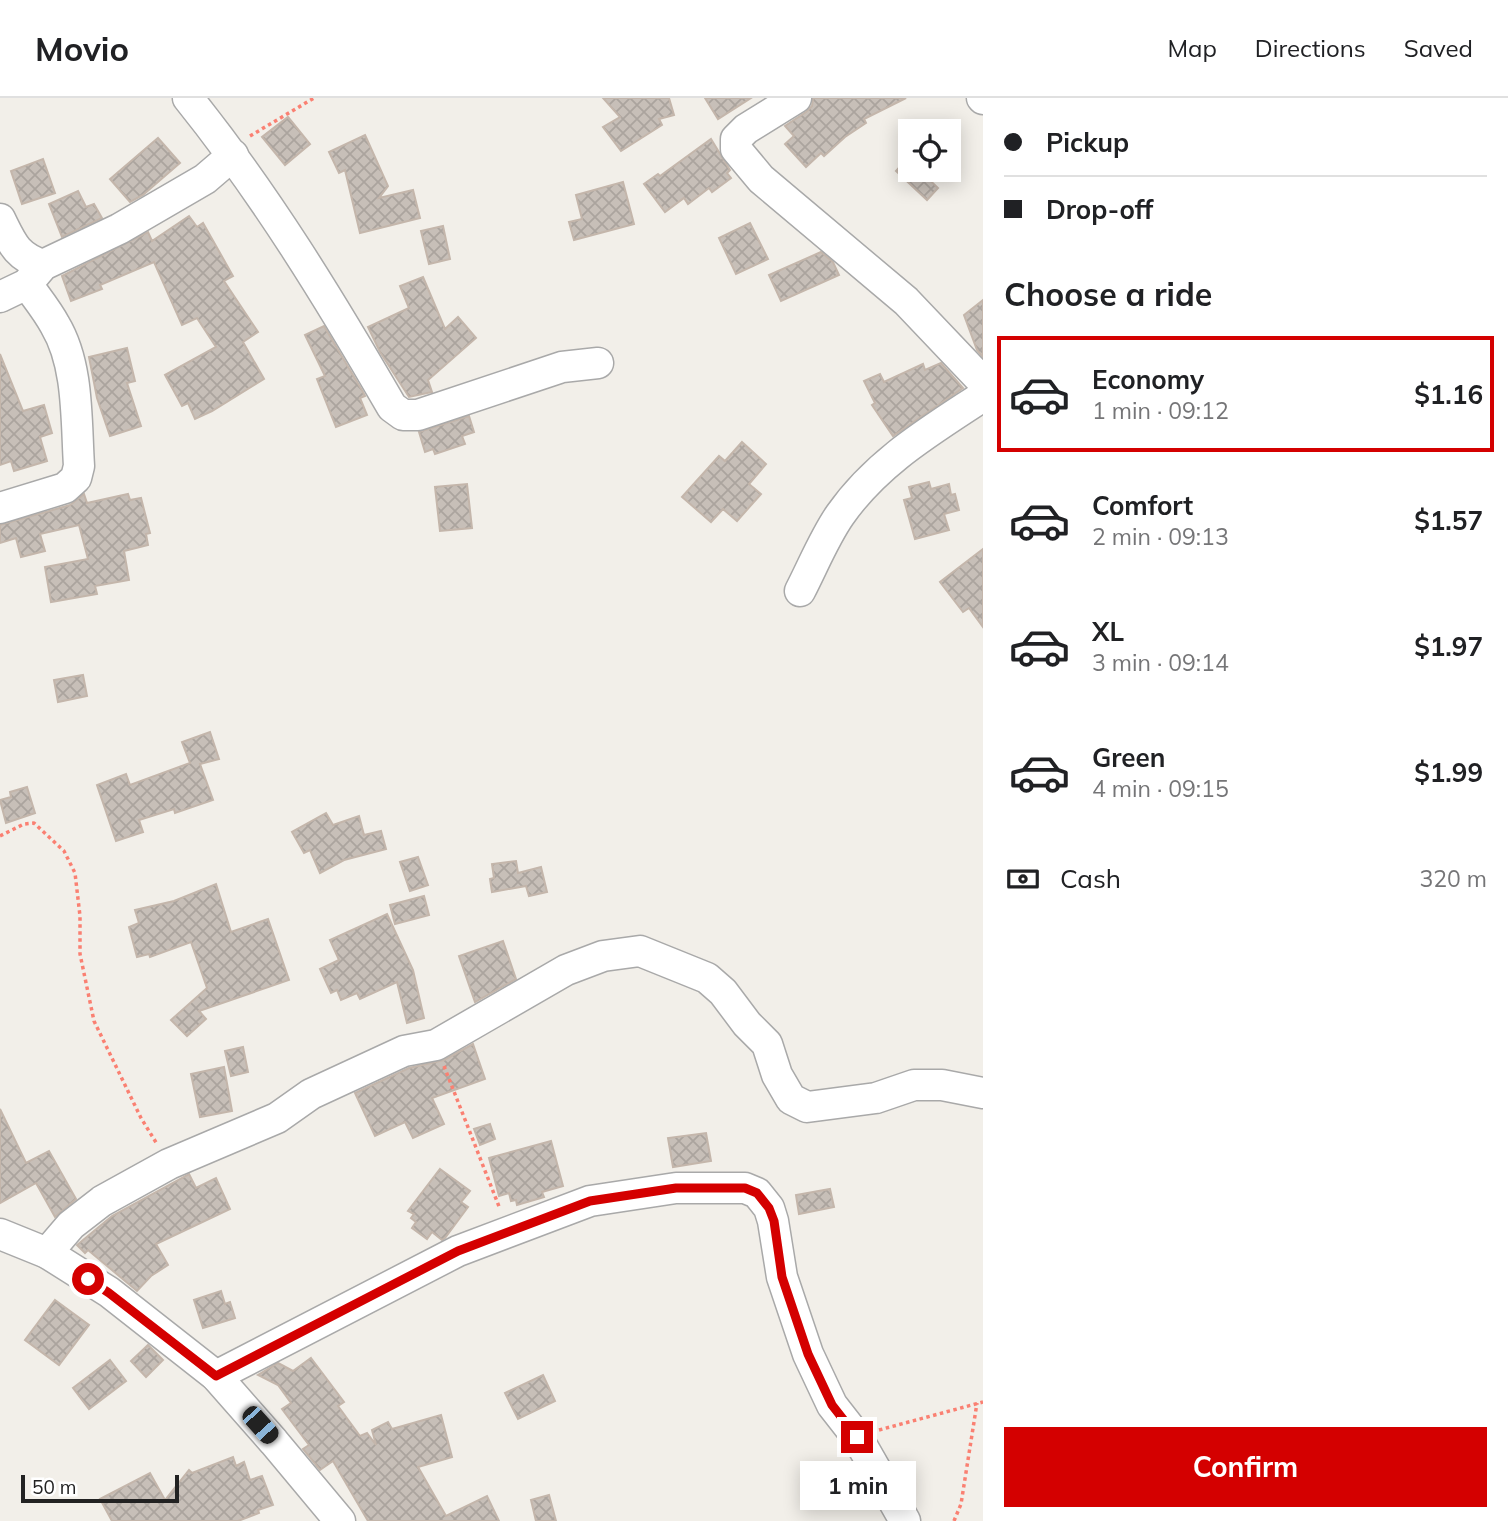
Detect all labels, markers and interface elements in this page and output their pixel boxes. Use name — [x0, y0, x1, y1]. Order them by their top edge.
text: Movio — [35, 28, 129, 69]
text: Map — [1167, 33, 1217, 63]
text: Directions — [1255, 33, 1366, 63]
text: Saved — [1404, 33, 1473, 63]
map controls — [898, 119, 961, 182]
button: locate — [898, 119, 961, 182]
text: Pickup — [1046, 126, 1129, 159]
text: Drop-off — [1046, 193, 1153, 226]
text: Choose a ride — [1004, 274, 1212, 314]
icon: car — [1008, 363, 1071, 426]
text: Economy — [1092, 363, 1204, 396]
text: $1.16 — [1414, 378, 1483, 411]
text: 1 min · 09:12 — [1092, 396, 1229, 425]
icon: car — [1008, 489, 1071, 552]
text: Comfort — [1092, 489, 1193, 522]
text: $1.57 — [1414, 504, 1483, 537]
text: 2 min · 09:13 — [1092, 522, 1229, 551]
icon: car — [1008, 615, 1071, 678]
text: XL — [1092, 615, 1124, 648]
text: $1.97 — [1414, 630, 1483, 663]
text: 3 min · 09:14 — [1092, 648, 1229, 677]
icon: car — [1008, 741, 1071, 804]
text: Green — [1092, 741, 1165, 774]
text: $1.99 — [1414, 756, 1483, 789]
text: 4 min · 09:15 — [1092, 774, 1229, 803]
icon: cash — [1004, 860, 1042, 898]
text: Cash — [1060, 862, 1121, 895]
text: 320 m — [1419, 864, 1487, 893]
route start — [72, 1263, 104, 1295]
car — [239, 1402, 282, 1448]
route end — [841, 1421, 873, 1453]
button: Confirm — [1004, 1427, 1487, 1507]
callout: 1 min — [799, 1462, 915, 1510]
text: 1 min — [828, 1471, 888, 1500]
scale bar — [21, 1472, 178, 1504]
text: 50 m — [32, 1475, 76, 1499]

